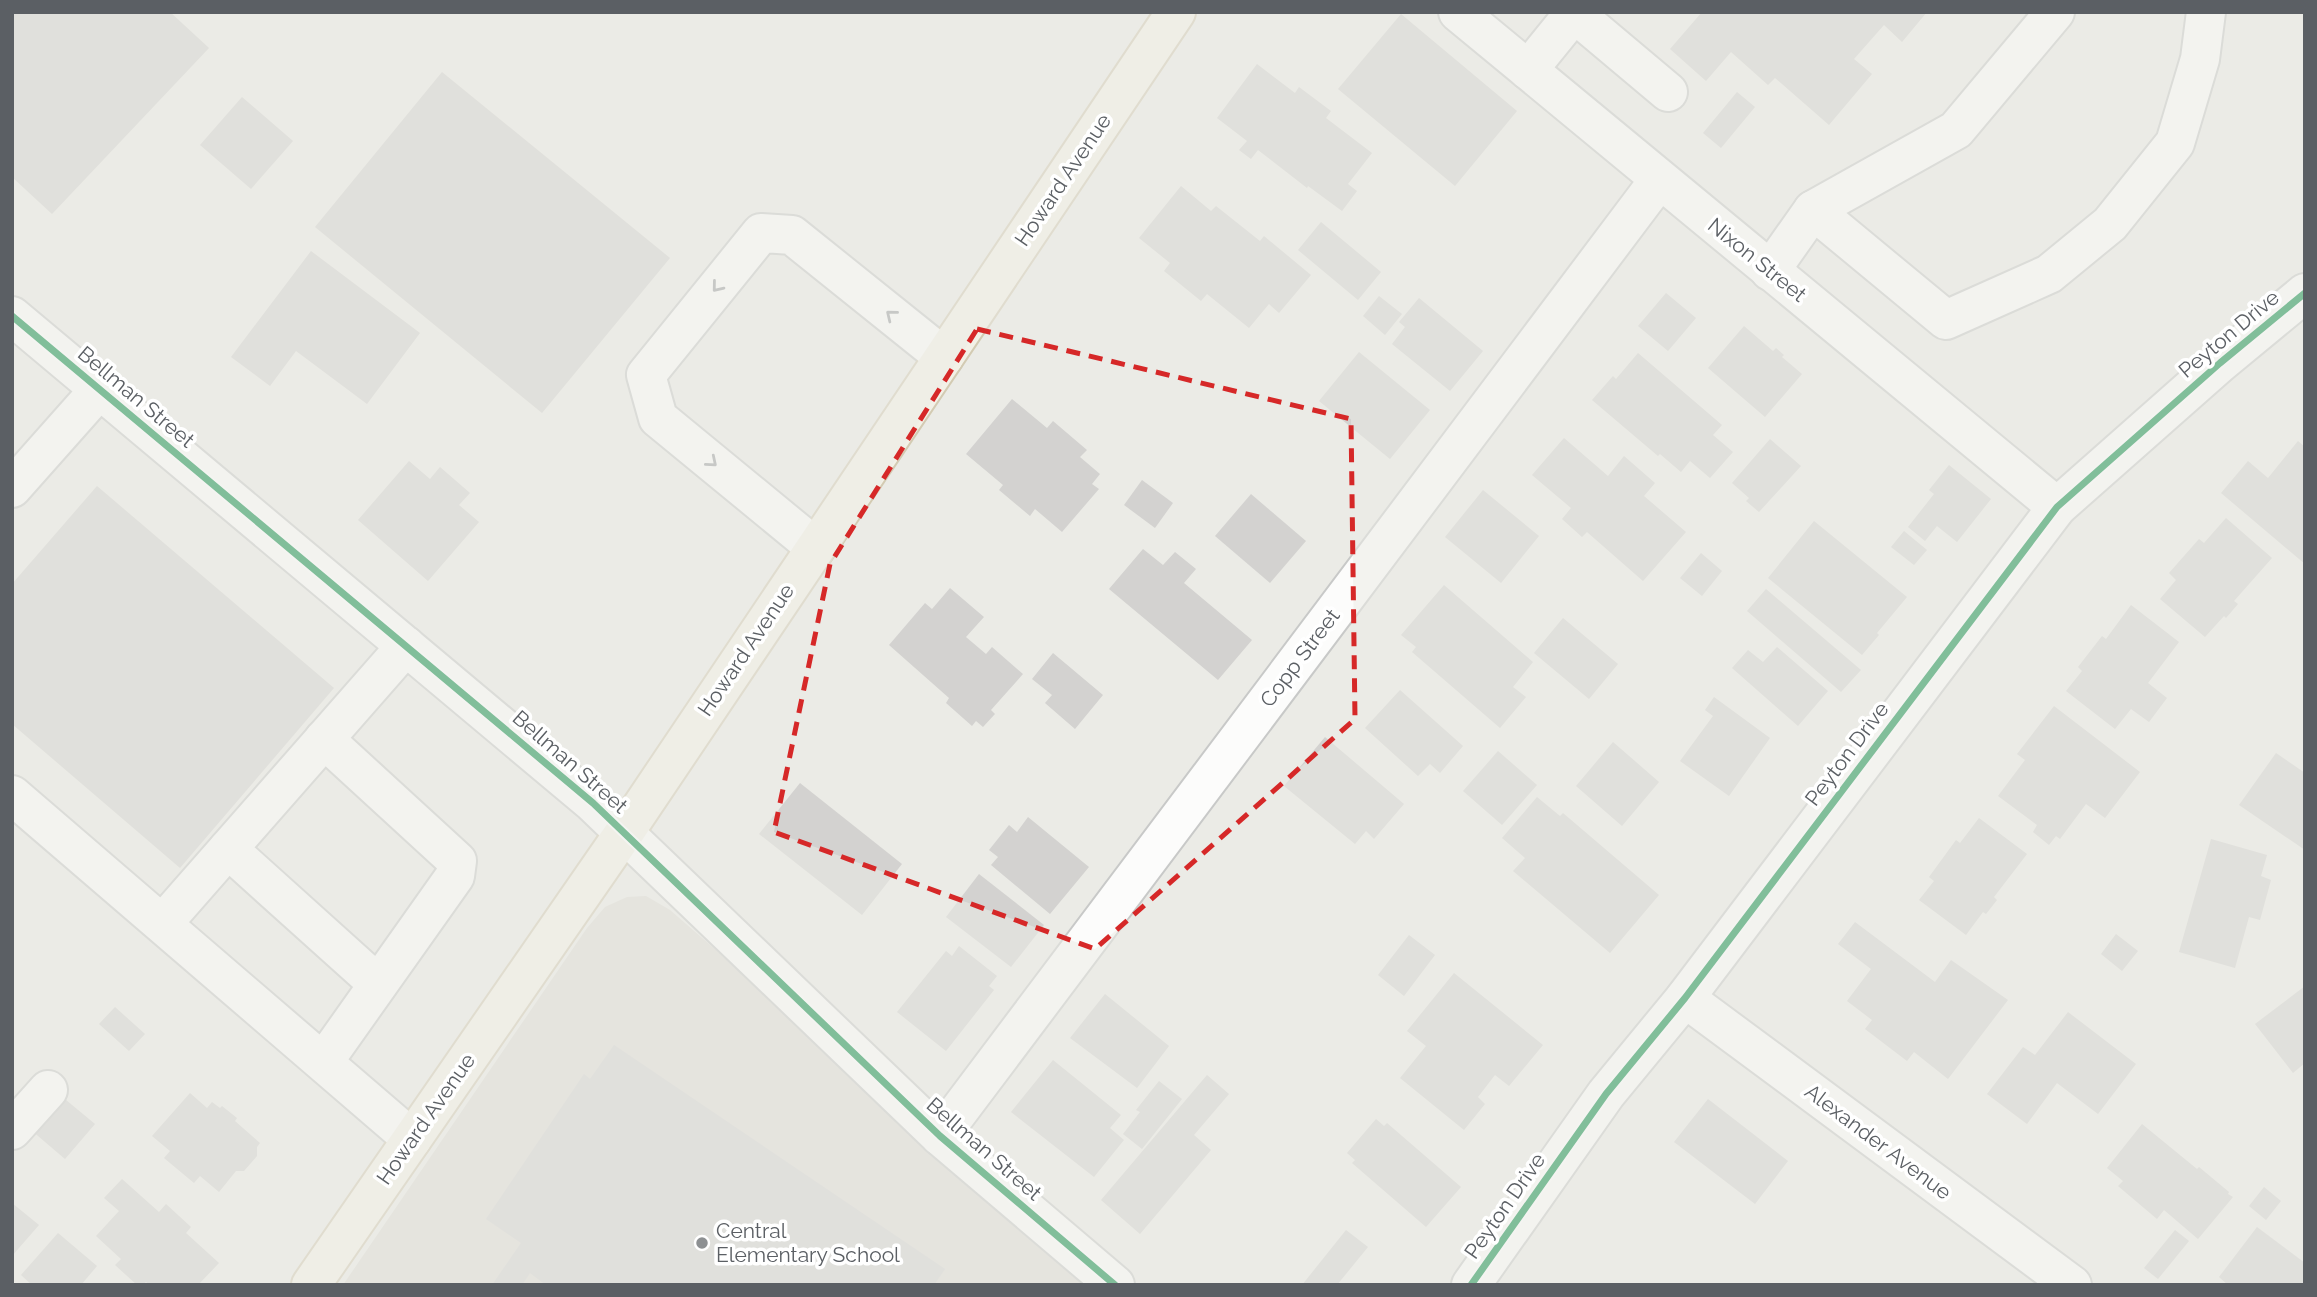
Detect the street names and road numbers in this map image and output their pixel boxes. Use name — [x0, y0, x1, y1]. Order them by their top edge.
street label: Howard Avenue — [1009, 109, 1116, 251]
street label: Nixon Street — [1703, 212, 1812, 307]
street label: Peyton Drive — [2173, 284, 2284, 383]
street label: Bellman Street — [73, 341, 200, 453]
street label: Howard Avenue — [692, 579, 799, 721]
street label: Copp Street — [1255, 604, 1345, 712]
street label: Peyton Drive — [1800, 697, 1894, 810]
street label: Bellman Street — [508, 705, 633, 818]
street label: Howard Avenue — [371, 1048, 480, 1189]
street label: Alexander Avenue — [1800, 1078, 1956, 1205]
street label: Bellman Street — [922, 1092, 1047, 1205]
street label: Peyton Drive — [1459, 1148, 1550, 1263]

